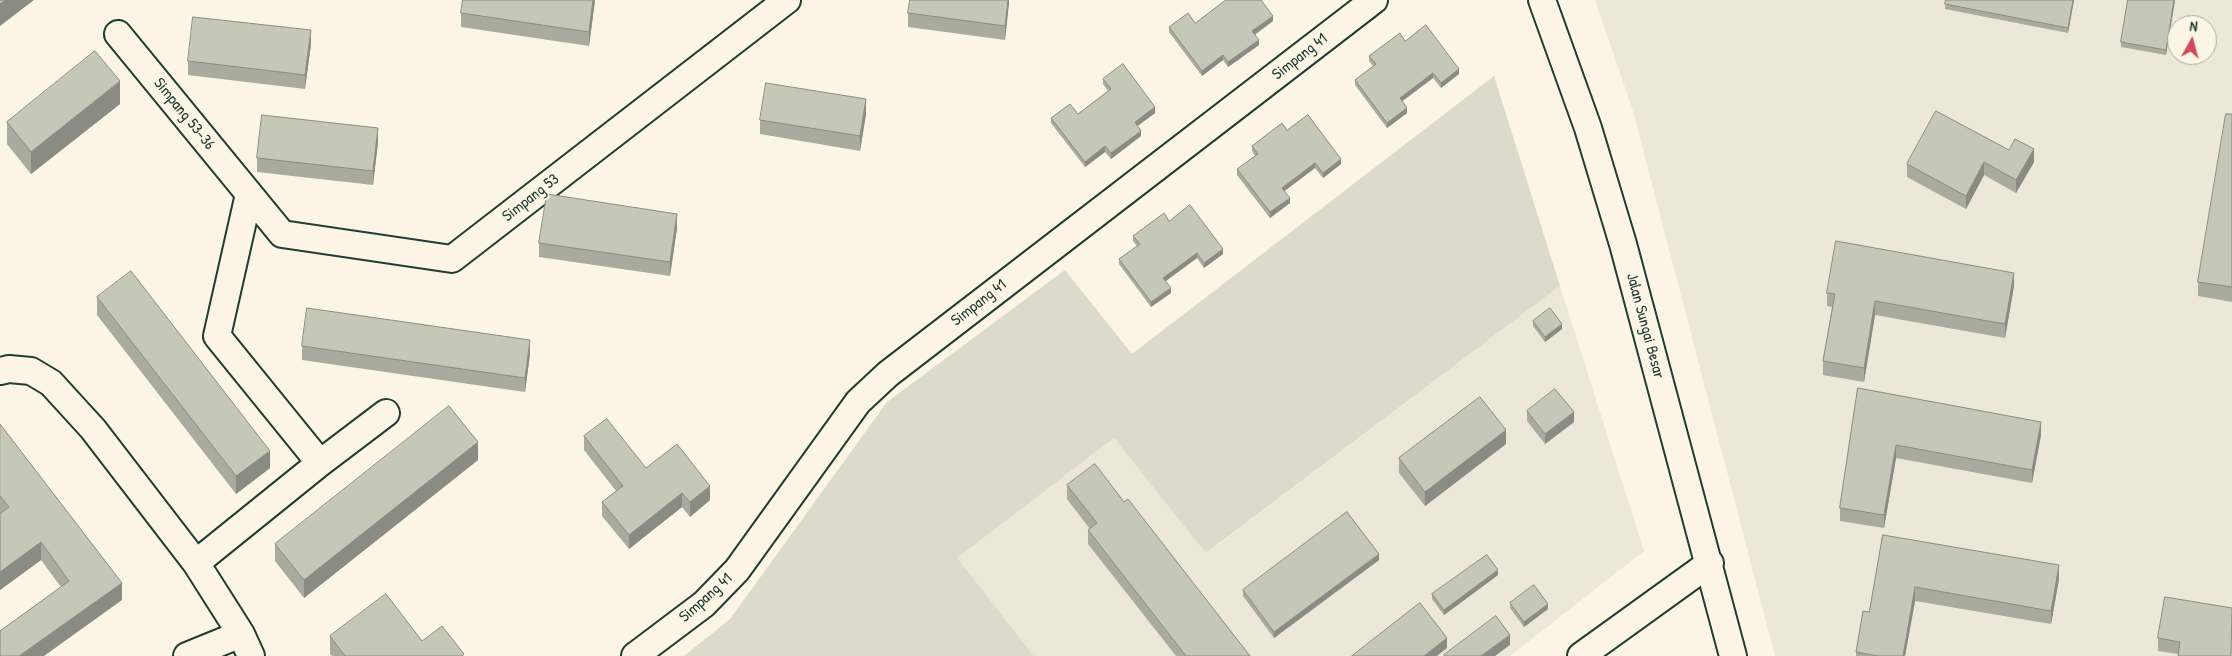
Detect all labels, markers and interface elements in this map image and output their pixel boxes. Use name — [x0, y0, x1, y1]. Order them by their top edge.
north arrow — [2167, 15, 2217, 65]
text: N — [2189, 16, 2199, 35]
street label: Simpang 41 — [1269, 29, 1331, 85]
street label: Simpang 53-36 — [149, 74, 219, 154]
street label: Simpang 53 — [499, 170, 563, 226]
street label: Jalan Sungai Besar — [1622, 271, 1668, 381]
street label: Simpang 41 — [948, 275, 1010, 331]
street label: Simpang 41 — [676, 569, 736, 627]

